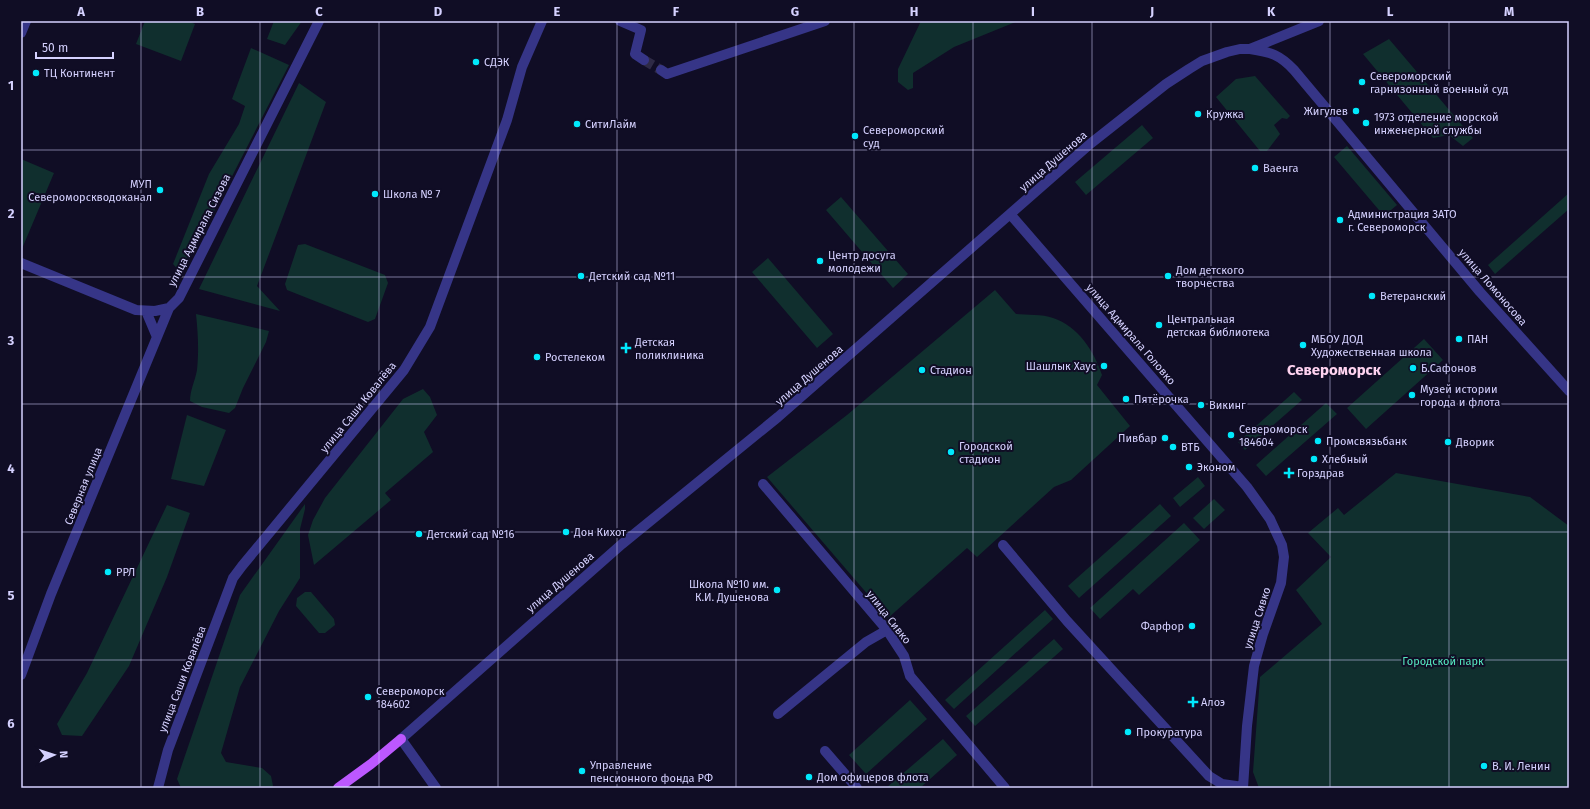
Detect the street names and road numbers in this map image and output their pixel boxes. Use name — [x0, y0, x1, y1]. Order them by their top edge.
street label: улица Душенова — [1017, 128, 1090, 194]
street label: улица Адмирала Сизова — [165, 172, 233, 289]
street label: улица Ломоносова — [1456, 246, 1530, 328]
street label: улица Адмирала Головко — [1083, 281, 1178, 387]
street label: улица Душенова — [773, 342, 846, 408]
street label: улица Саши Ковалёва — [318, 359, 399, 455]
street label: Северная улица — [62, 445, 105, 527]
street label: улица Душенова — [524, 549, 597, 615]
street label: улица Сивко — [1241, 586, 1274, 651]
street label: улица Сивко — [864, 588, 914, 647]
street label: улица Саши Ковалёва — [156, 624, 209, 734]

